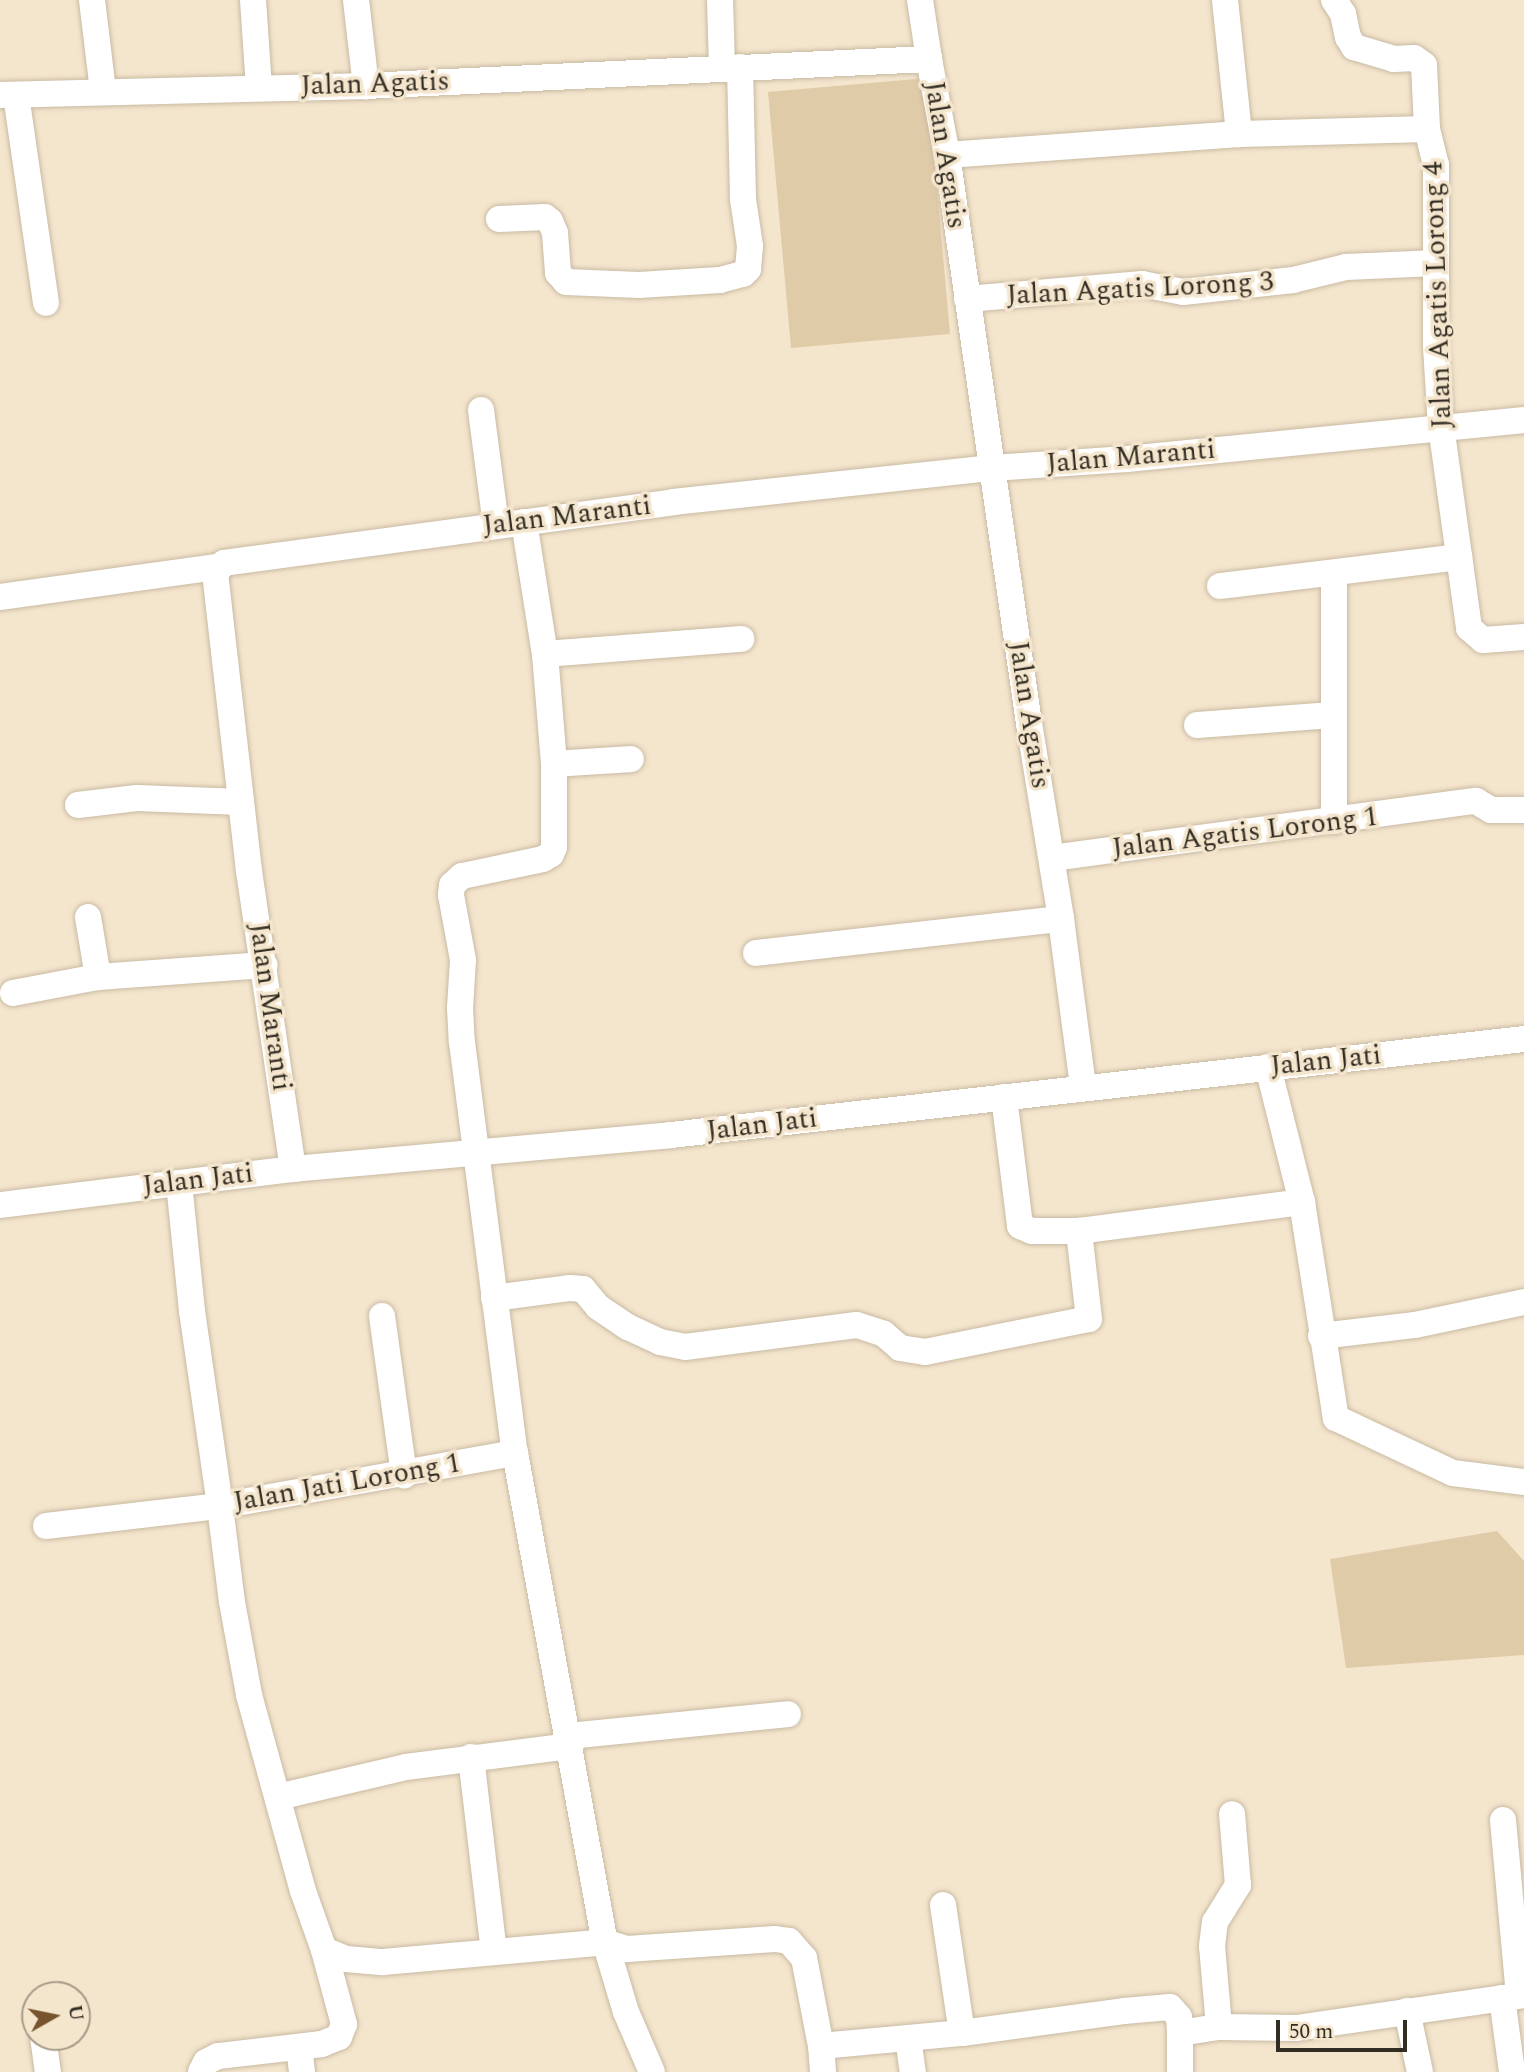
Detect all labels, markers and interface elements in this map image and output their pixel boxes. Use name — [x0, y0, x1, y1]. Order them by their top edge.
street label: Jalan Agatis — [300, 65, 450, 103]
street label: Jalan Agatis — [917, 79, 973, 231]
street label: Jalan Agatis Lorong 4 — [1417, 161, 1459, 429]
street label: Jalan Agatis Lorong 3 — [1006, 265, 1274, 313]
street label: Jalan Maranti — [1045, 433, 1217, 481]
street label: Jalan Maranti — [481, 489, 653, 543]
street label: Jalan Agatis — [1001, 639, 1057, 791]
street label: Jalan Agatis Lorong 1 — [1110, 800, 1380, 866]
street label: Jalan Maranti — [242, 921, 298, 1093]
street label: Jalan Jati — [1269, 1038, 1383, 1084]
street label: Jalan Jati — [705, 1102, 819, 1148]
street label: Jalan Jati — [141, 1157, 255, 1203]
street label: Jalan Jati Lorong 1 — [231, 1447, 463, 1519]
north arrow — [21, 1981, 91, 2051]
text: U — [60, 2003, 91, 2023]
scale bar — [1279, 2006, 1410, 2050]
text: 50 m — [1289, 2016, 1333, 2048]

